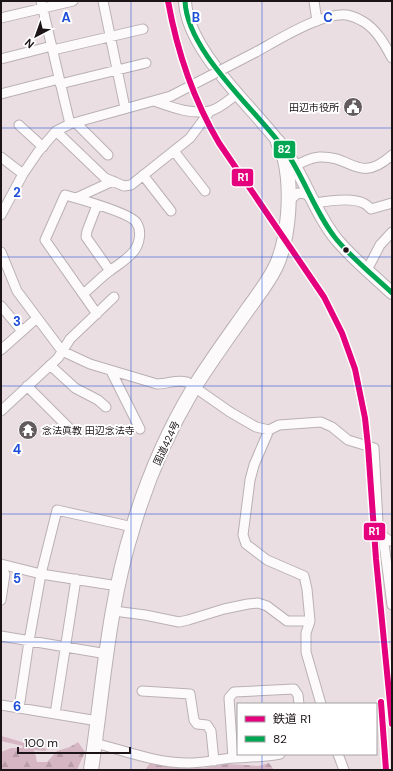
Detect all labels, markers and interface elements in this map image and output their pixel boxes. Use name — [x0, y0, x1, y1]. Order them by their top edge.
text: A — [61, 9, 71, 26]
text: B — [192, 9, 200, 26]
text: C — [323, 9, 333, 26]
north arrow — [16, 16, 56, 56]
text: N — [22, 36, 37, 51]
public building icon: 田辺市役所 — [342, 96, 364, 118]
place label: 田辺市役所 — [289, 101, 339, 114]
line badge: 82 — [273, 140, 296, 159]
text: 82 — [277, 142, 291, 156]
line badge: R1 — [231, 168, 254, 187]
text: R1 — [238, 170, 248, 184]
text: 2 — [13, 184, 21, 201]
unlabelled marker — [341, 245, 351, 255]
text: 3 — [13, 313, 21, 330]
temple icon: 念法眞教 田辺念法寺 — [17, 419, 39, 441]
street label: 国道424号 — [150, 419, 182, 468]
place label: 念法眞教 田辺念法寺 — [42, 424, 135, 437]
text: 4 — [13, 441, 21, 458]
line badge: R1 — [363, 522, 386, 541]
text: R1 — [369, 524, 379, 538]
text: 5 — [13, 570, 21, 587]
text: 6 — [13, 698, 21, 715]
legend — [237, 703, 377, 755]
text: 鉄道 R1 — [273, 711, 311, 727]
scale bar — [18, 729, 130, 755]
text: 82 — [273, 731, 287, 747]
text: 100 m — [24, 735, 58, 751]

